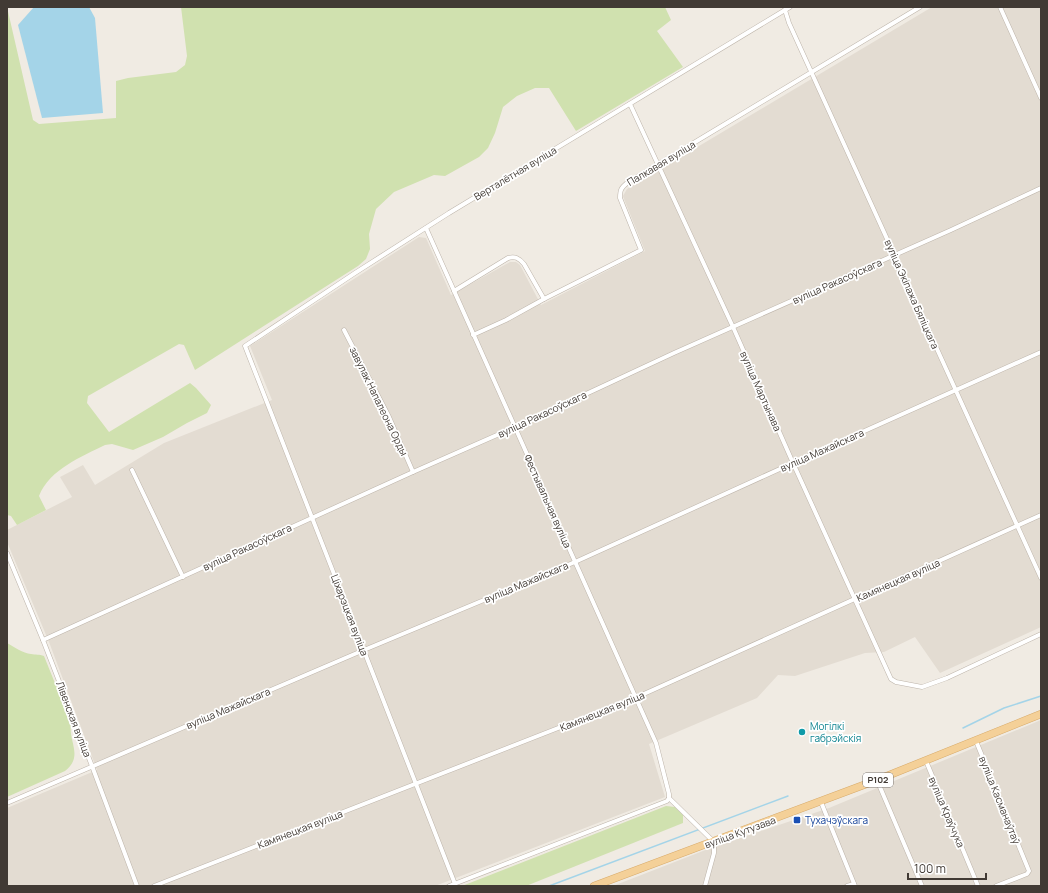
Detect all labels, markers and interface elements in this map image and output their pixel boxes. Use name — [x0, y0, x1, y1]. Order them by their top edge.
street label: Палкавая вуліца — [624, 137, 698, 189]
street label: Верталётная вуліца — [471, 143, 559, 203]
street label: вуліца Экіпажа Бяліцкага — [882, 237, 942, 351]
street label: вуліца Ракасоўскага — [790, 255, 884, 307]
street label: завулак Напалеона Орды — [346, 344, 412, 458]
street label: вуліца Мартынава — [737, 349, 785, 433]
street label: вуліца Ракасоўскага — [495, 387, 589, 441]
street label: вуліца Мажайскага — [778, 425, 866, 475]
street label: Фестывальная вуліца — [521, 452, 575, 550]
street label: вуліца Ракасоўскага — [200, 520, 294, 574]
street label: Камянецкая вуліца — [854, 555, 942, 605]
street label: вуліца Мажайскага — [482, 558, 570, 606]
street label: Ціхарэцкая вуліца — [328, 572, 372, 658]
street label: Лівенская вуліца — [53, 679, 95, 759]
street label: вуліца Мажайскага — [184, 684, 272, 732]
street label: Камянецкая вуліца — [558, 688, 646, 734]
place label: Могілкі габрэйскія — [810, 719, 861, 745]
marker: Могілкі габрэйскія — [797, 727, 807, 737]
street label: вуліца Касманаўтаў — [976, 754, 1024, 847]
road number: Р102 — [863, 773, 893, 787]
street label: вуліца Краўчука — [926, 774, 968, 850]
street label: Камянецкая вуліца — [255, 806, 345, 852]
street label: вуліца Кутузава — [702, 813, 778, 851]
place label: Тухачэўскага — [805, 813, 868, 827]
marker: Тухачэўскага — [792, 815, 802, 825]
scale bar — [908, 855, 986, 881]
text: 100 m — [914, 860, 946, 877]

